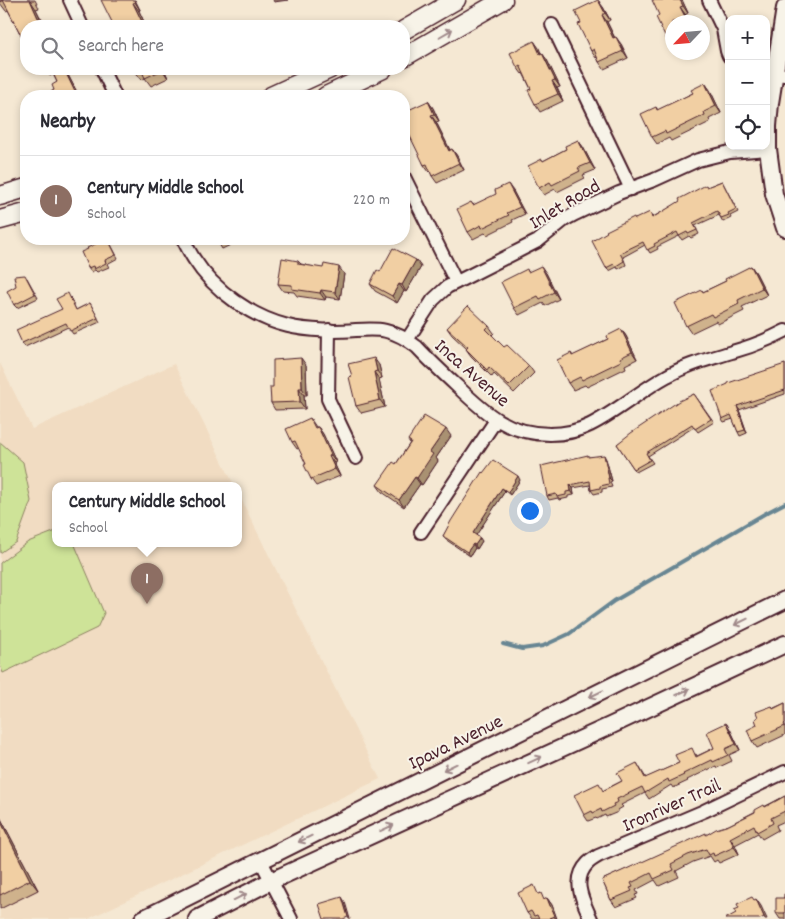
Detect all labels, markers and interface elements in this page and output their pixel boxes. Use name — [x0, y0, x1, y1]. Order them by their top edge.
north arrow — [665, 15, 710, 60]
map controls — [725, 15, 770, 150]
button: + — [725, 15, 770, 60]
search box — [20, 20, 410, 75]
one-way arrow — [438, 27, 453, 37]
icon: search — [38, 34, 66, 62]
text: Search here — [78, 34, 164, 61]
button: − — [725, 60, 770, 105]
button: locate — [725, 105, 770, 150]
text: Nearby — [40, 108, 95, 138]
street label: Inlet Road — [525, 173, 606, 238]
text: Century Middle School — [87, 176, 244, 203]
text: 1 — [54, 189, 58, 212]
text: 220 m — [353, 189, 390, 212]
text: School — [87, 203, 126, 226]
street label: Inca Avenue — [427, 333, 515, 415]
popup — [52, 482, 242, 547]
text: Century Middle School — [69, 490, 225, 517]
your location — [517, 498, 543, 524]
text: School — [69, 517, 108, 540]
pin: 1 — [131, 563, 163, 604]
one-way arrow — [734, 617, 749, 627]
one-way arrow — [675, 687, 690, 696]
one-way arrow — [589, 690, 604, 699]
street label: Ipava Avenue — [404, 709, 508, 779]
one-way arrow — [527, 755, 542, 764]
one-way arrow — [443, 762, 458, 772]
street label: Ironriver Trail — [618, 772, 726, 841]
one-way arrow — [379, 822, 394, 832]
one-way arrow — [298, 835, 313, 844]
one-way arrow — [232, 892, 247, 901]

